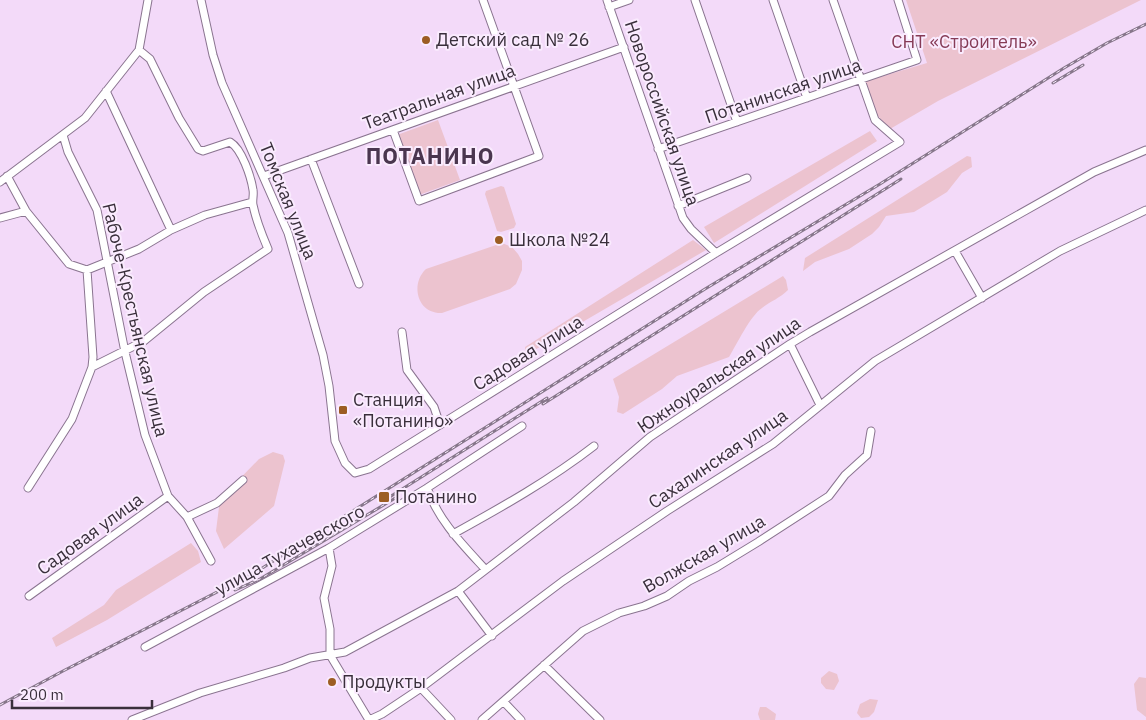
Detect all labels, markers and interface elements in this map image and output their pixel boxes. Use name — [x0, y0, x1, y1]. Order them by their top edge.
street label: Новороссийская улица — [620, 17, 705, 209]
place label: Детский сад № 26 — [436, 28, 590, 51]
park label: СНТ «Строитель» — [891, 30, 1037, 53]
marker: Детский сад № 26 — [420, 34, 432, 46]
street label: Потанинская улица — [702, 53, 865, 128]
street label: Театральная улица — [359, 58, 519, 135]
street label: Томская улица — [255, 139, 322, 263]
district label: ПОТАНИНО — [366, 141, 494, 170]
street label: Рабоче-Крестьянская улица — [97, 201, 174, 439]
place label: Школа №24 — [509, 228, 610, 251]
marker: Школа №24 — [493, 234, 505, 246]
street label: Садовая улица — [468, 309, 587, 396]
street label: Южноуральская улица — [633, 311, 805, 438]
place label: Станция «Потанино» — [353, 388, 453, 432]
street label: Сахалинская улица — [644, 403, 792, 514]
marker: Станция «Потанино» — [337, 404, 349, 416]
place label: Потанино — [395, 485, 477, 508]
street label: Садовая улица — [32, 487, 147, 580]
marker: Потанино — [377, 490, 391, 504]
street label: улица Тухачевского — [211, 499, 368, 600]
street label: Волжская улица — [638, 509, 769, 598]
place label: Продукты — [342, 670, 426, 693]
marker: Продукты — [326, 676, 338, 688]
scale bar — [12, 678, 152, 710]
text: 200 m — [20, 685, 64, 704]

